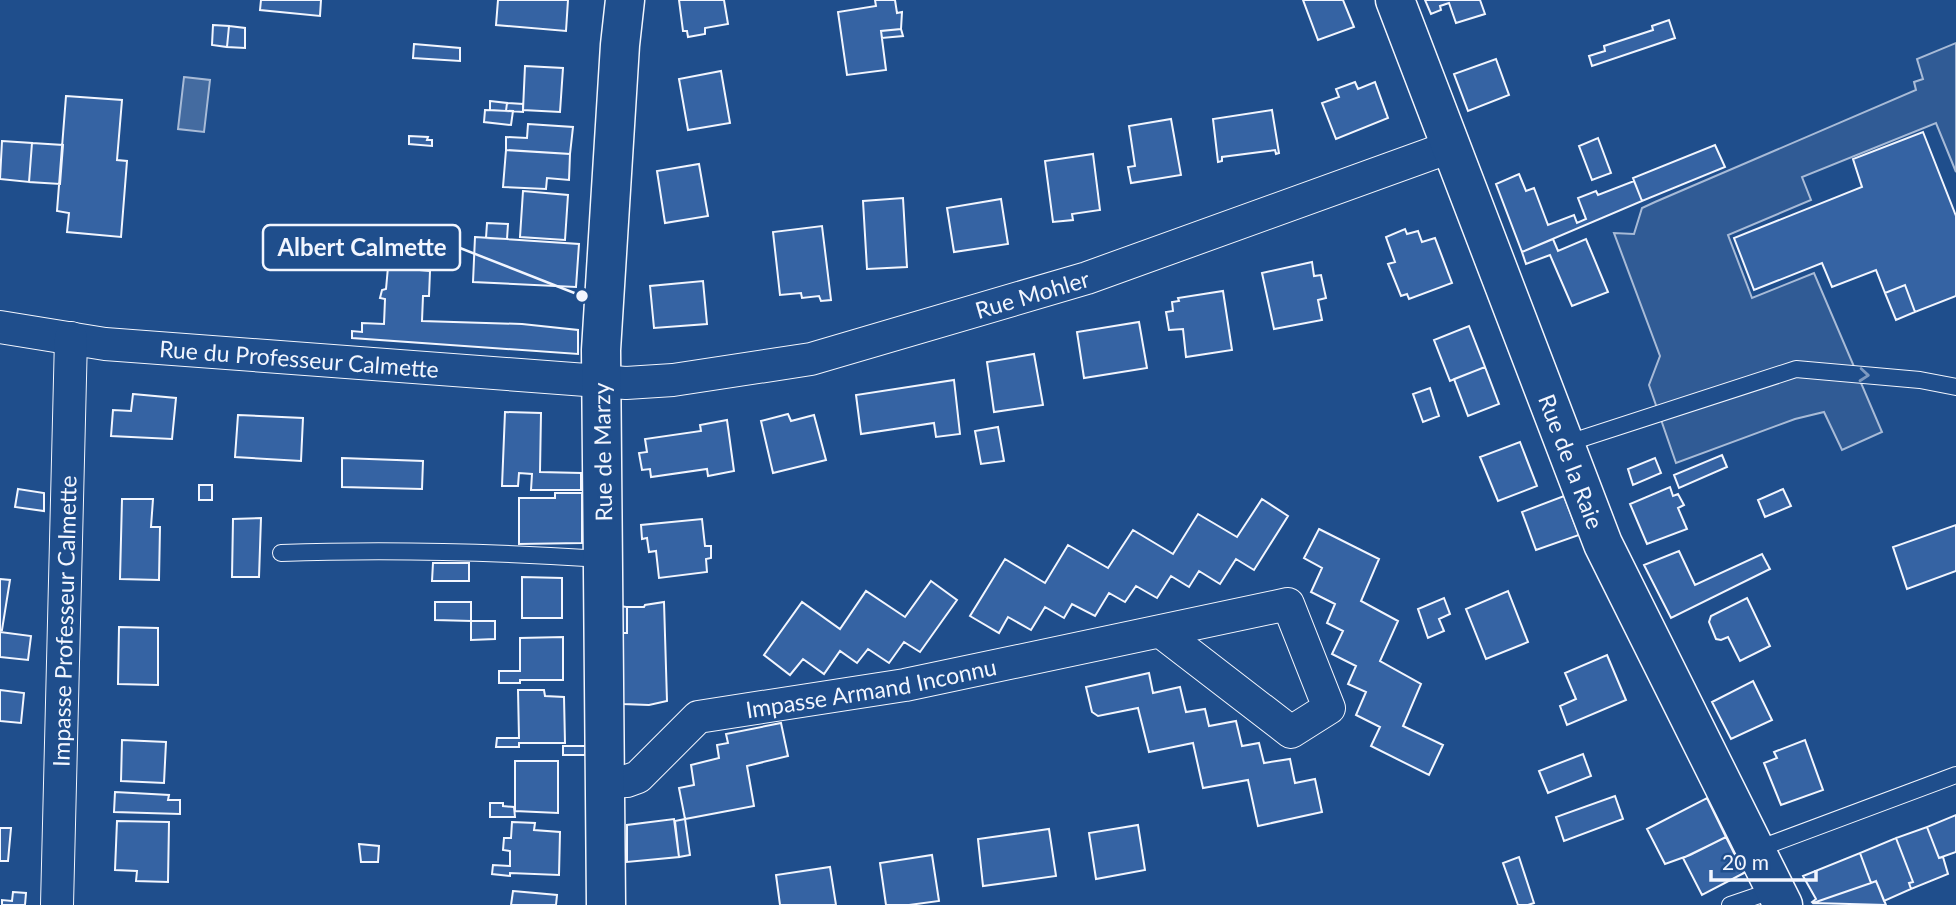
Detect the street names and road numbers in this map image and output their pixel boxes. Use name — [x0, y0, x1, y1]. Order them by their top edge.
street label: Rue Mohler — [972, 264, 1093, 324]
street label: Rue du Professeur Calmette — [158, 334, 440, 383]
street label: Rue de Marzy — [587, 382, 617, 522]
street label: Rue de la Raie — [1533, 390, 1610, 533]
street label: Impasse Professeur Calmette — [46, 475, 82, 767]
street label: Impasse Armand Inconnu — [744, 652, 999, 723]

